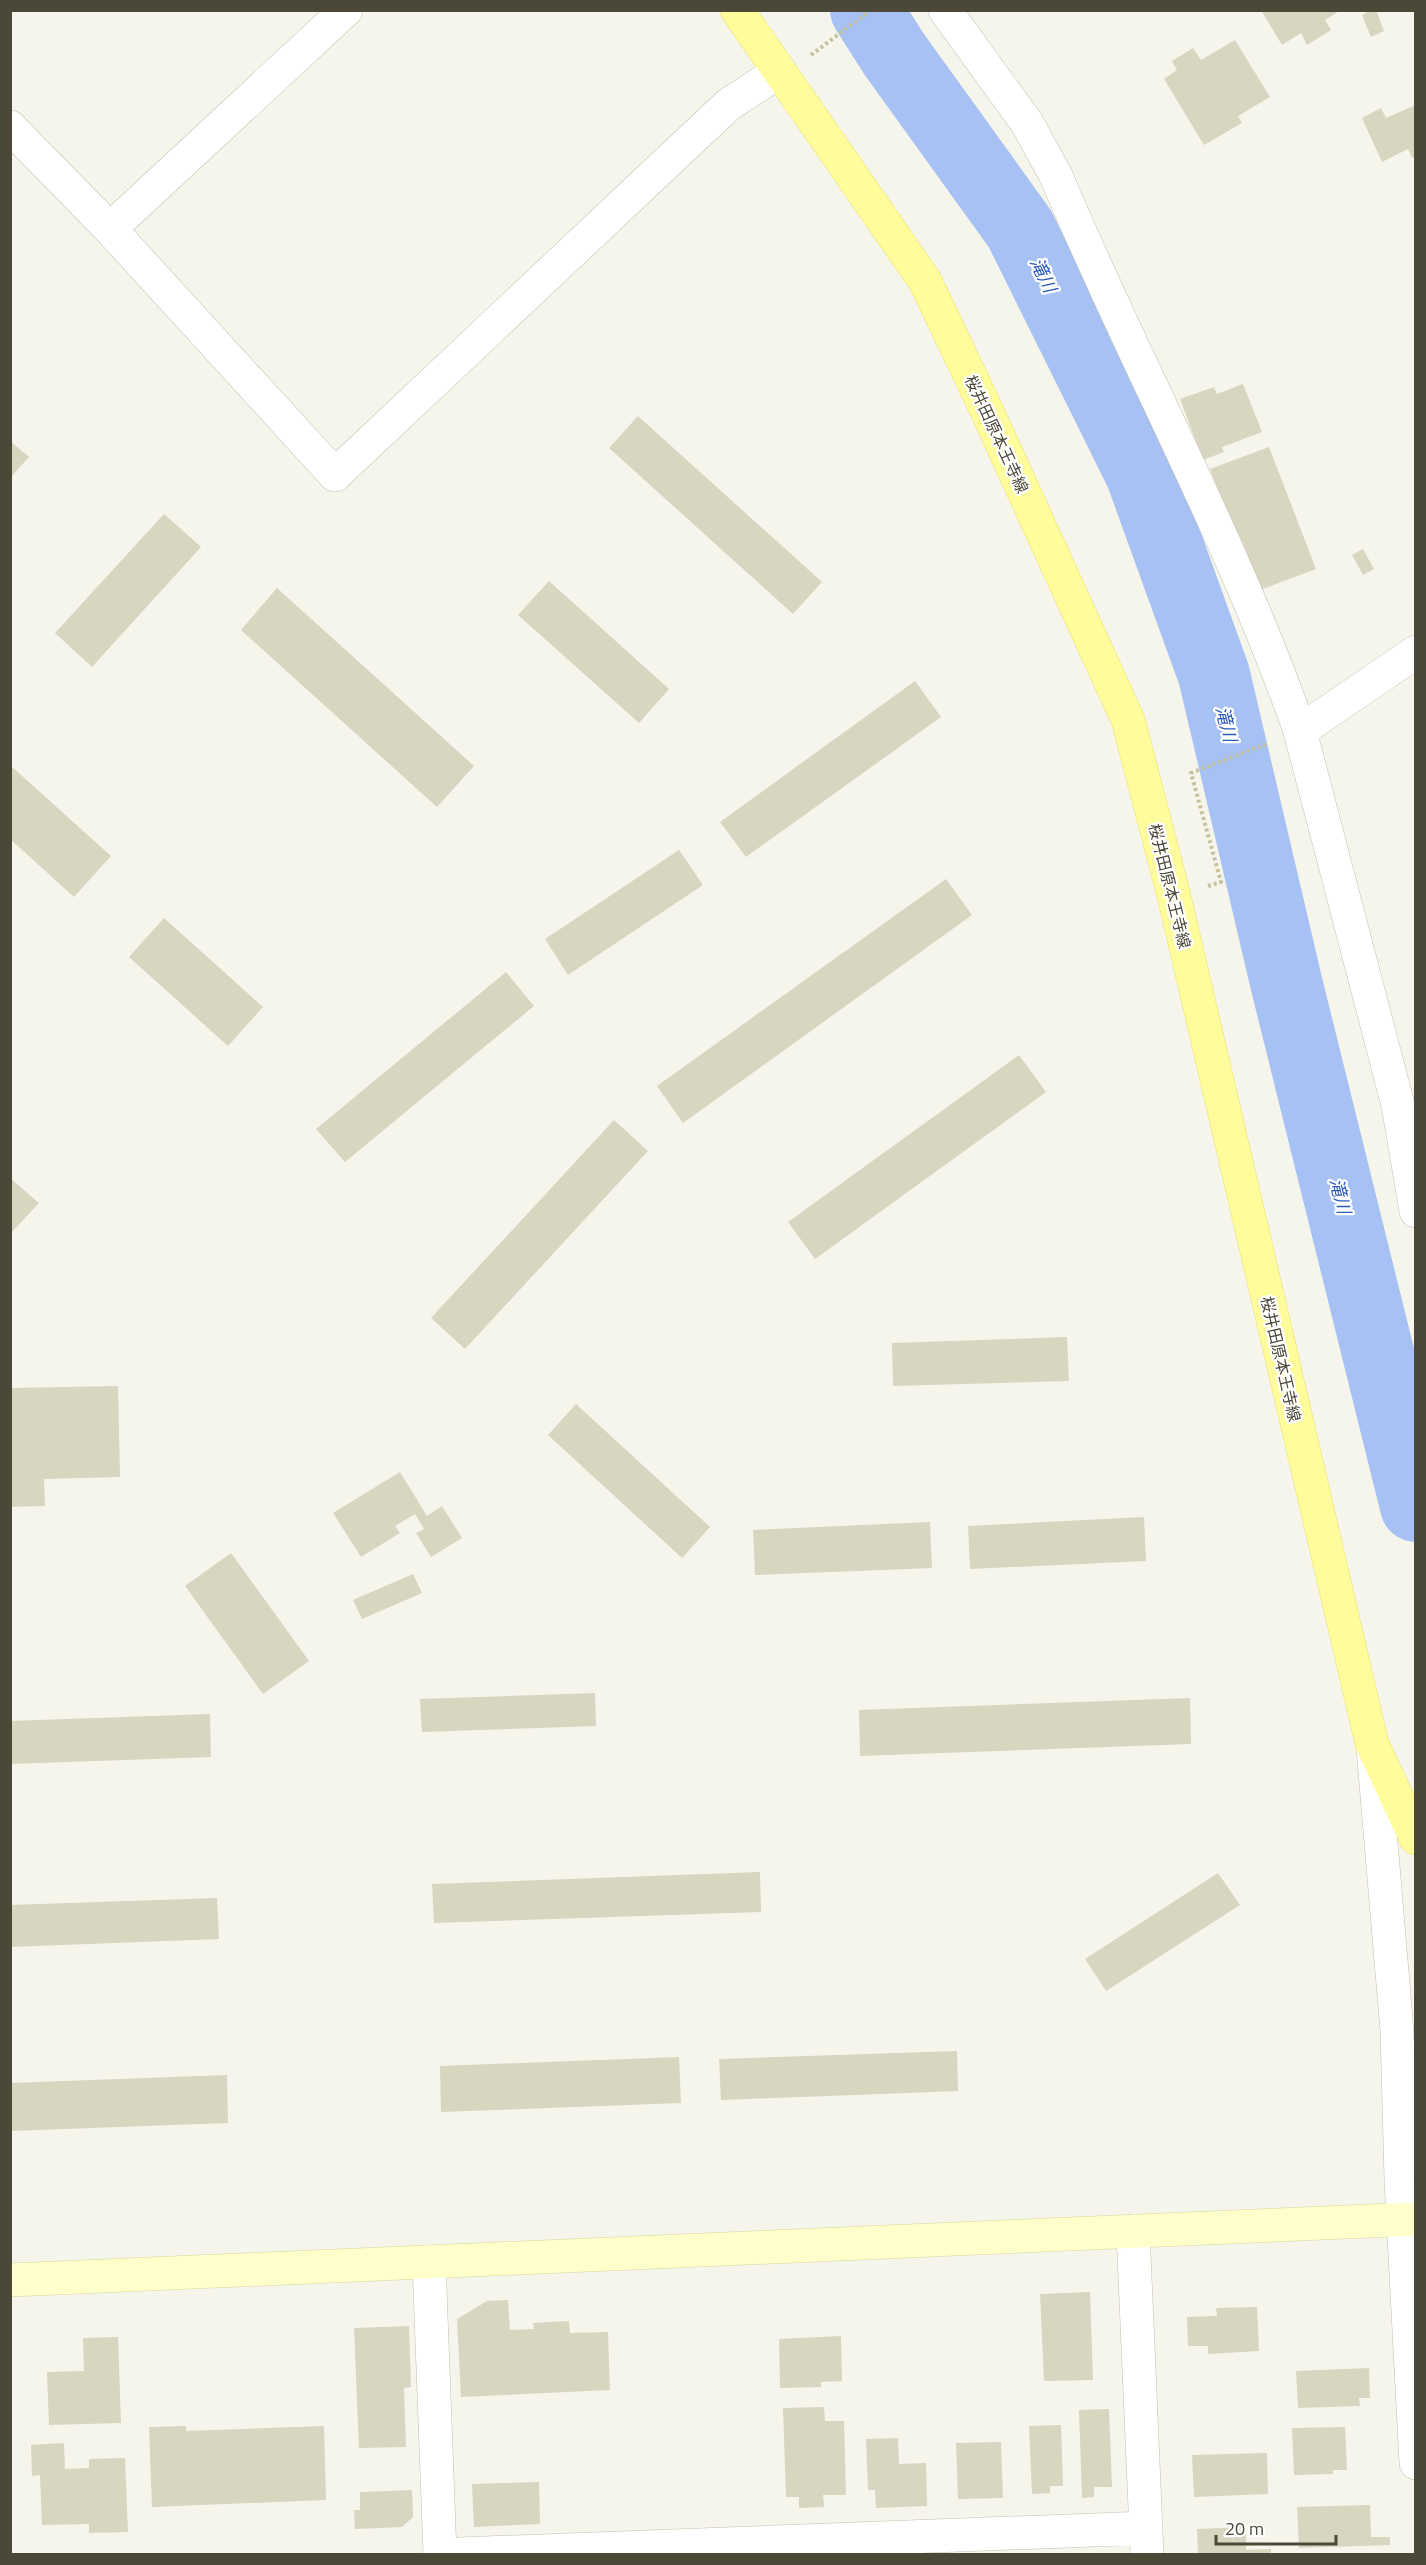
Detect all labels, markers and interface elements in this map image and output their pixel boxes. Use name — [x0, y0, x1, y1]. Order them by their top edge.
water label: 滝川 — [1023, 253, 1064, 299]
street label: 桜井田原本王寺線 — [959, 371, 1035, 497]
water label: 滝川 — [1209, 703, 1244, 747]
street label: 桜井田原本王寺線 — [1143, 821, 1197, 951]
water label: 滝川 — [1323, 1175, 1358, 1219]
street label: 桜井田原本王寺線 — [1255, 1294, 1307, 1424]
scale bar — [1216, 2508, 1336, 2546]
text: 20 m — [1225, 2515, 1264, 2542]

